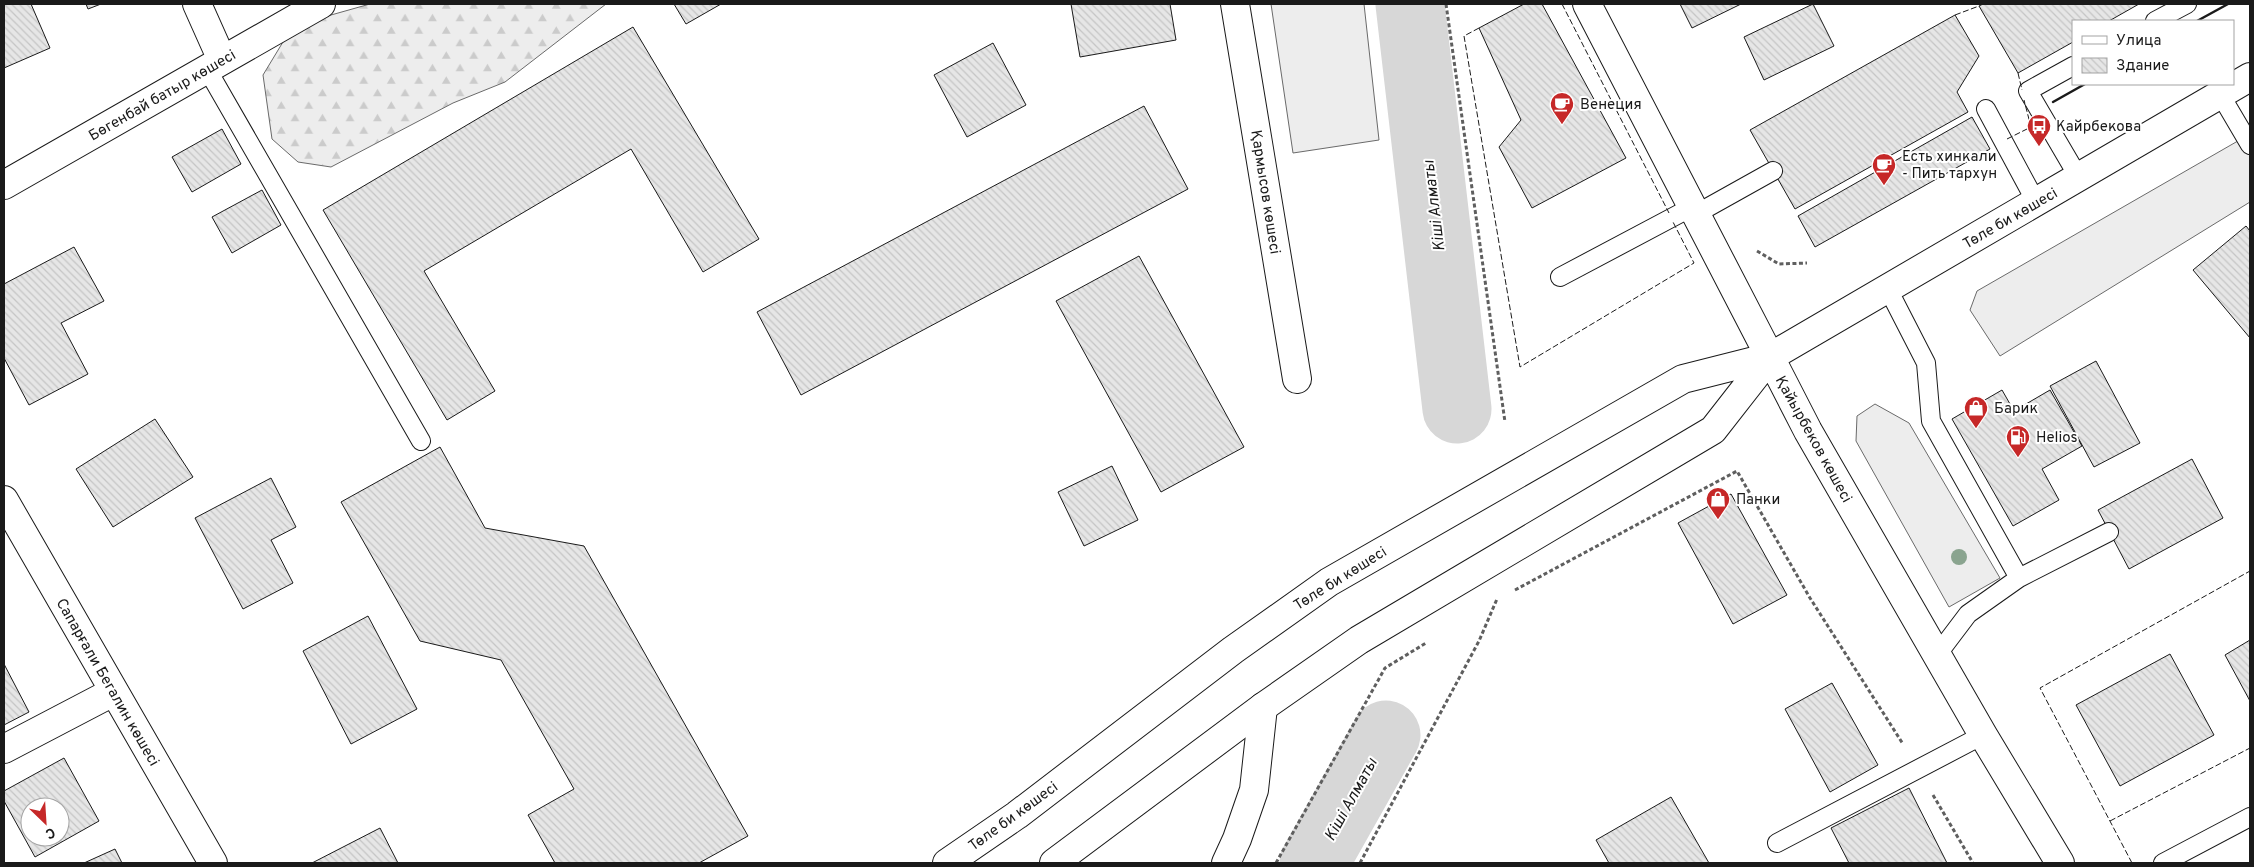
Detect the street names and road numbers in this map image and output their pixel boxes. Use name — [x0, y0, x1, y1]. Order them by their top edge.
street label: Бөгенбай батыр көшесі — [86, 46, 240, 146]
street label: Қармысов көшесі — [1245, 129, 1284, 256]
street label: Төле би көшесі — [1960, 185, 2061, 254]
street label: Қайырбеков көшесі — [1770, 373, 1855, 506]
street label: Төле би көшесі — [1291, 543, 1391, 615]
street label: Сапарғали Бегалин көшесі — [51, 595, 163, 770]
street label: Төле би көшесі — [965, 778, 1062, 856]

